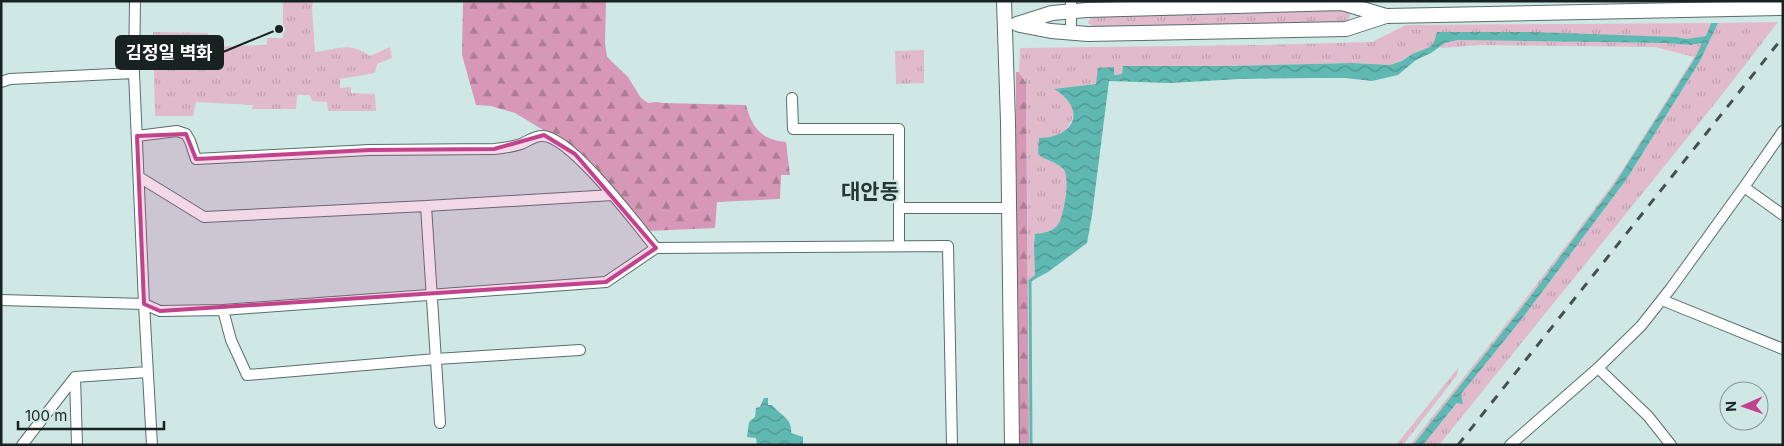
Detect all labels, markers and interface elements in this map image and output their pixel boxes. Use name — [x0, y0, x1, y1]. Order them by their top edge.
callout: 김정일 벽화 — [116, 36, 223, 69]
text: 김정일 벽화 — [125, 42, 213, 63]
district label: 대안동 — [841, 179, 899, 204]
north arrow — [1719, 381, 1769, 431]
scale bar — [18, 398, 164, 430]
text: N — [1722, 401, 1739, 412]
text: 100 m — [25, 406, 67, 425]

